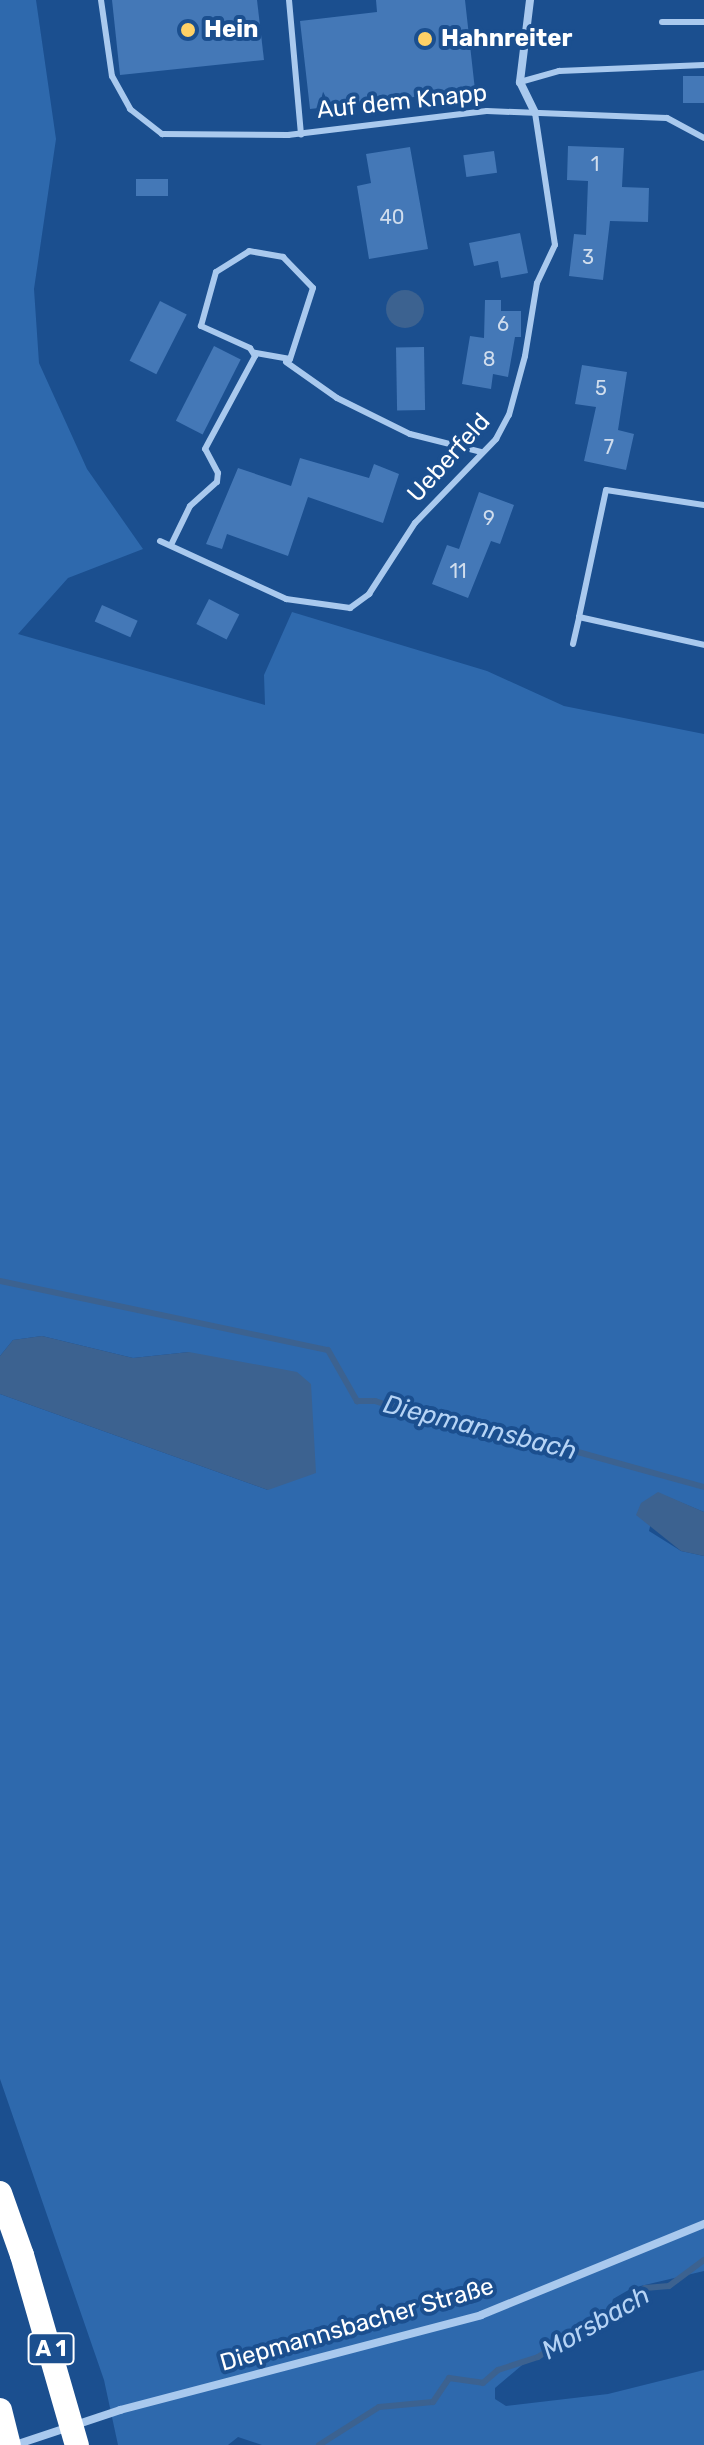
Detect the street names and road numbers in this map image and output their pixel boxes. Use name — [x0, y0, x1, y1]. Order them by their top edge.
street label: Auf dem Knapp — [315, 79, 489, 125]
street label: Ueberfeld — [402, 408, 496, 508]
street label: Diepmannsbacher Straße — [217, 2272, 497, 2378]
road number: A 1 — [27, 2331, 75, 2367]

